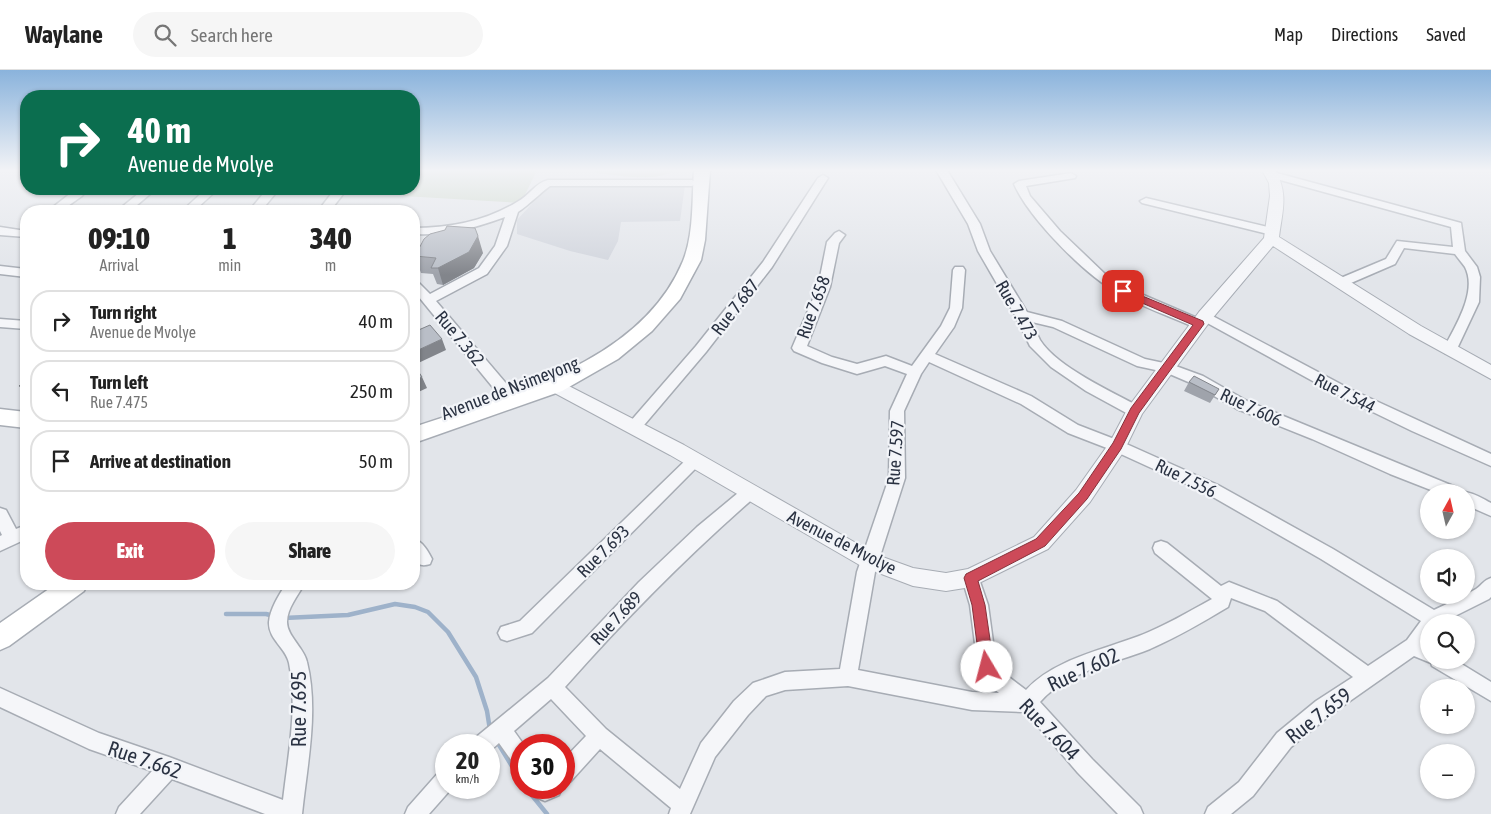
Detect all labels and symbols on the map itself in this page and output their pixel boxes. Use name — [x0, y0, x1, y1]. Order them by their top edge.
pin — [1102, 270, 1144, 312]
street label: Rue 7.658 — [792, 273, 834, 341]
street label: Rue 7.687 — [707, 275, 763, 339]
street label: Rue 7.473 — [992, 276, 1042, 344]
street label: Rue 7.362 — [431, 306, 489, 370]
street label: Avenue de Nsimeyong — [438, 352, 582, 424]
street label: Rue 7.544 — [1311, 369, 1379, 417]
street label: Rue 7.606 — [1217, 384, 1285, 430]
street label: Rue 7.597 — [882, 420, 908, 486]
street label: Rue 7.556 — [1152, 454, 1220, 502]
north arrow — [1420, 484, 1475, 539]
street label: Avenue de Mvolye — [784, 506, 900, 578]
street label: Rue 7.693 — [572, 520, 634, 582]
street label: Rue 7.689 — [586, 587, 646, 649]
position arrow — [960, 640, 1012, 692]
street label: Rue 7.602 — [1043, 642, 1123, 696]
street label: Rue 7.695 — [286, 671, 310, 747]
street label: Rue 7.659 — [1281, 682, 1355, 748]
street label: Rue 7.604 — [1015, 693, 1085, 765]
speed limit sign: 30 — [510, 734, 575, 799]
street label: Rue 7.662 — [105, 735, 185, 783]

